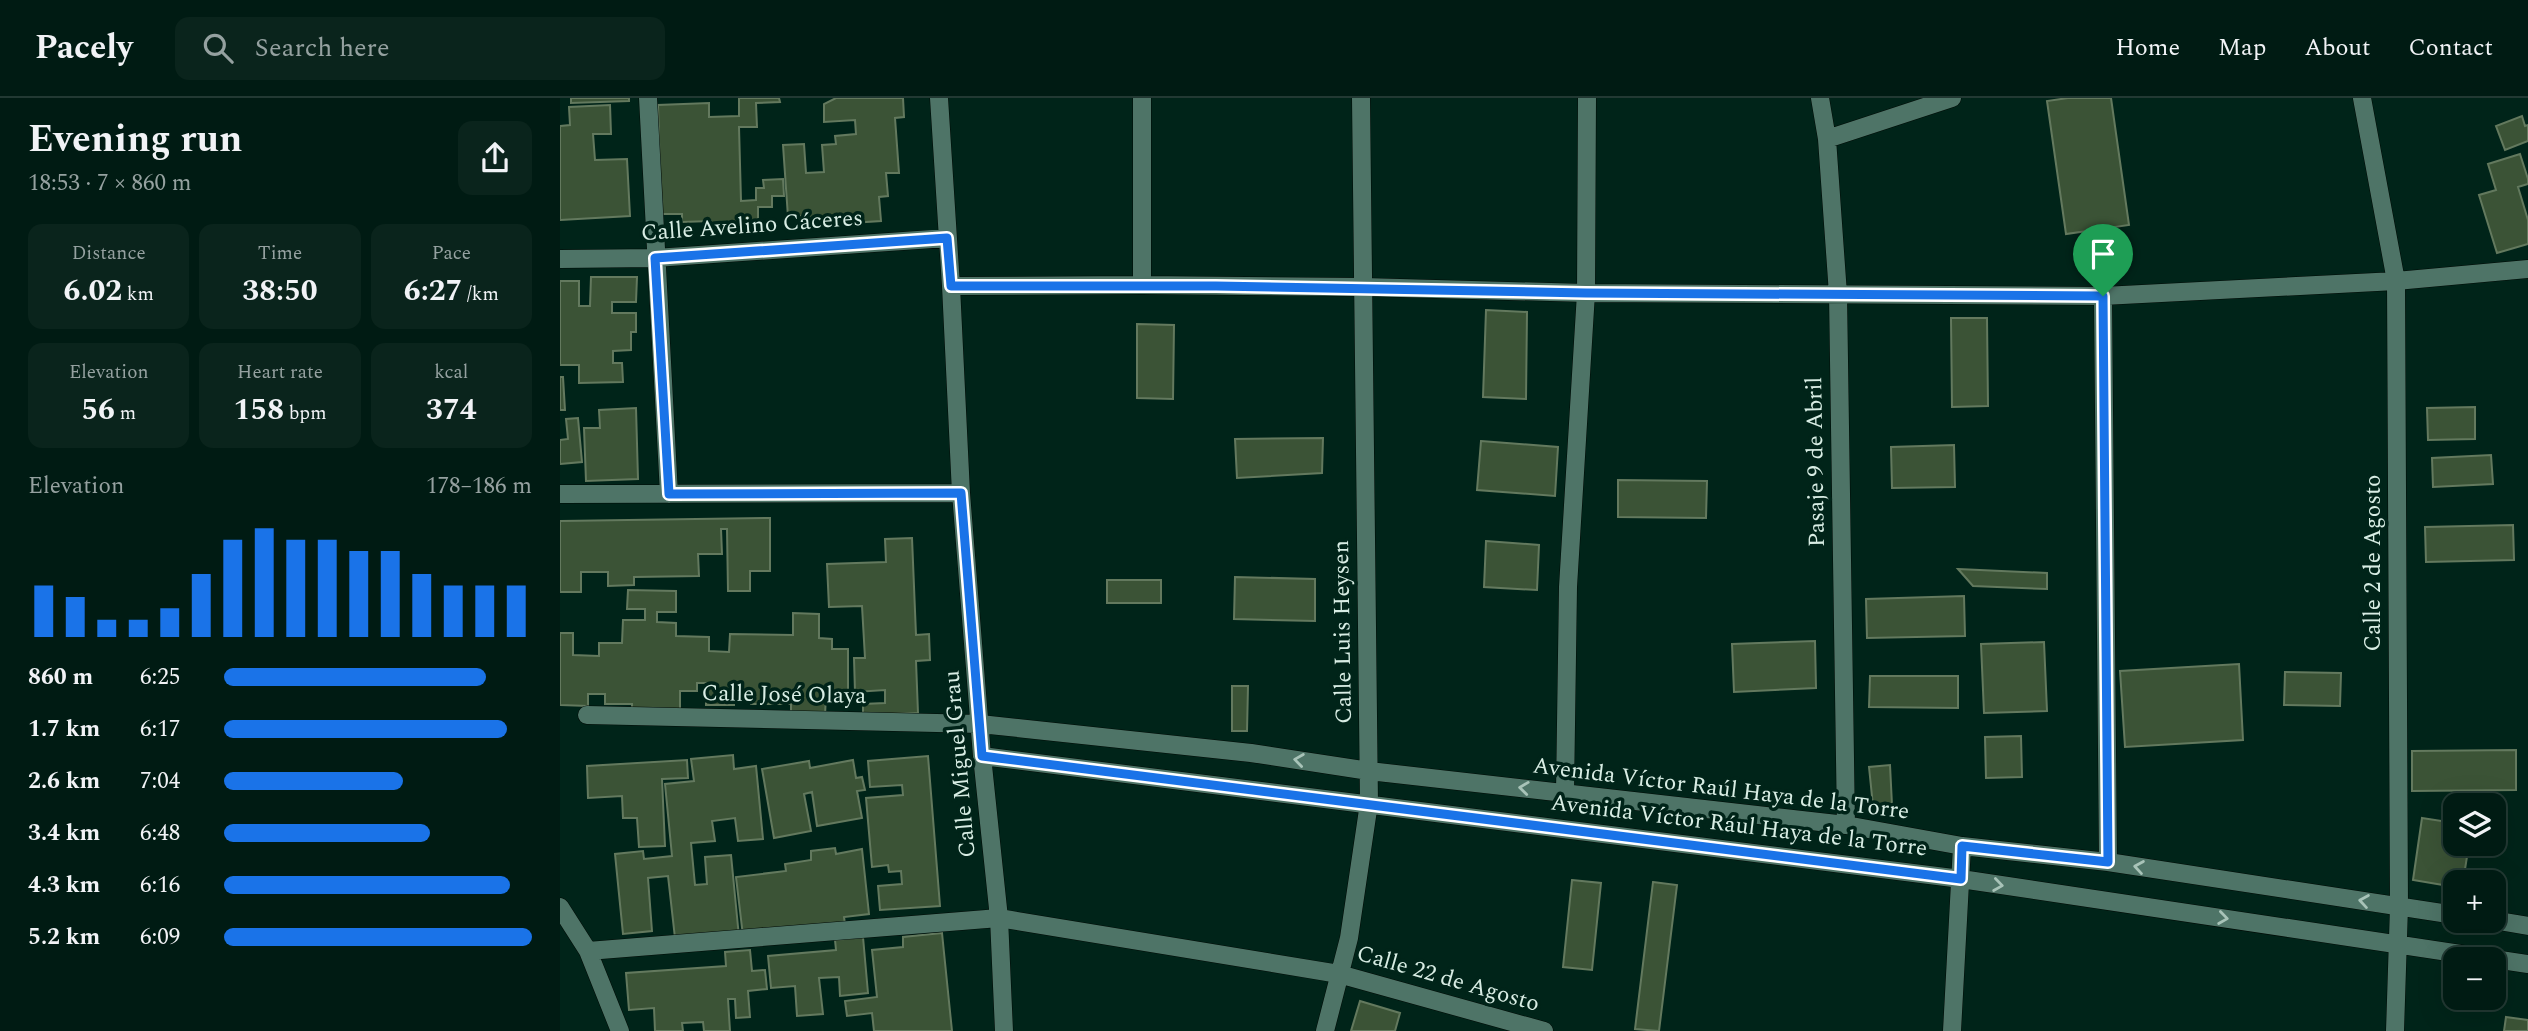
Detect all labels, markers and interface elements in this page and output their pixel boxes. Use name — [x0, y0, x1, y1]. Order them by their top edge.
search box — [175, 17, 665, 80]
text: Pacely — [35, 23, 133, 73]
text: Search here — [255, 28, 390, 68]
icon: search — [199, 29, 237, 67]
text: Home — [2115, 30, 2180, 66]
text: Map — [2218, 30, 2266, 66]
text: About — [2304, 30, 2370, 66]
text: Contact — [2408, 30, 2493, 66]
text: Evening run — [28, 111, 242, 169]
button: share — [458, 121, 532, 195]
text: 18:53 · 7 × 860 m — [28, 166, 192, 201]
street label: Calle Avelino Cáceres — [640, 201, 864, 251]
pin — [2073, 224, 2133, 296]
icon: arrive — [2084, 235, 2122, 273]
text: Distance — [72, 239, 146, 268]
text: Time — [258, 239, 302, 268]
text: Pace — [432, 239, 471, 268]
text: 6.02 — [64, 268, 122, 314]
text: 38:50 — [242, 268, 318, 314]
text: 6:27 — [404, 268, 462, 314]
text: km — [122, 280, 154, 309]
text: /km — [462, 280, 499, 309]
text: Elevation — [69, 358, 148, 387]
text: Heart rate — [237, 358, 323, 387]
text: kcal — [434, 358, 468, 387]
street label: Pasaje 9 de Abril — [1797, 376, 1835, 548]
text: 56 — [81, 387, 115, 433]
text: 158 — [233, 387, 284, 433]
text: 374 — [426, 387, 477, 433]
text: m — [115, 399, 136, 428]
text: bpm — [284, 399, 327, 428]
text: Elevation — [28, 469, 124, 504]
text: 178–186 m — [426, 469, 532, 504]
street label: Calle 2 de Agosto — [2356, 474, 2391, 652]
street label: Calle Luis Heysen — [1324, 540, 1362, 724]
text: 860 m — [28, 660, 93, 695]
text: 6:25 — [140, 660, 180, 695]
street label: Calle Miguel Grau — [934, 669, 986, 859]
street label: Calle José Olaya — [701, 676, 867, 714]
text: 1.7 km — [28, 712, 100, 747]
text: 6:17 — [140, 712, 180, 747]
street label: Avenida Víctor Raúl Haya de la Torre — [1531, 749, 1911, 829]
one-way arrow — [1293, 753, 1304, 768]
text: 2.6 km — [28, 764, 100, 799]
text: 7:04 — [140, 764, 180, 799]
one-way arrow — [1518, 781, 1530, 796]
street label: Avenida Víctor Rául Haya de la Torre — [1549, 786, 1929, 866]
map controls — [2443, 793, 2506, 1010]
button: layers — [2443, 793, 2506, 856]
text: 3.4 km — [28, 816, 100, 851]
text: 6:48 — [140, 816, 180, 851]
one-way arrow — [2133, 860, 2145, 875]
text: 4.3 km — [28, 868, 100, 903]
text: 6:16 — [140, 868, 180, 903]
button: + — [2443, 870, 2506, 933]
one-way arrow — [1992, 877, 2004, 892]
one-way arrow — [2358, 894, 2369, 909]
one-way arrow — [2217, 910, 2229, 925]
text: 5.2 km — [28, 920, 100, 955]
text: 6:09 — [140, 920, 180, 955]
street label: Calle 22 de Agosto — [1353, 936, 1543, 1022]
button: − — [2443, 947, 2506, 1010]

